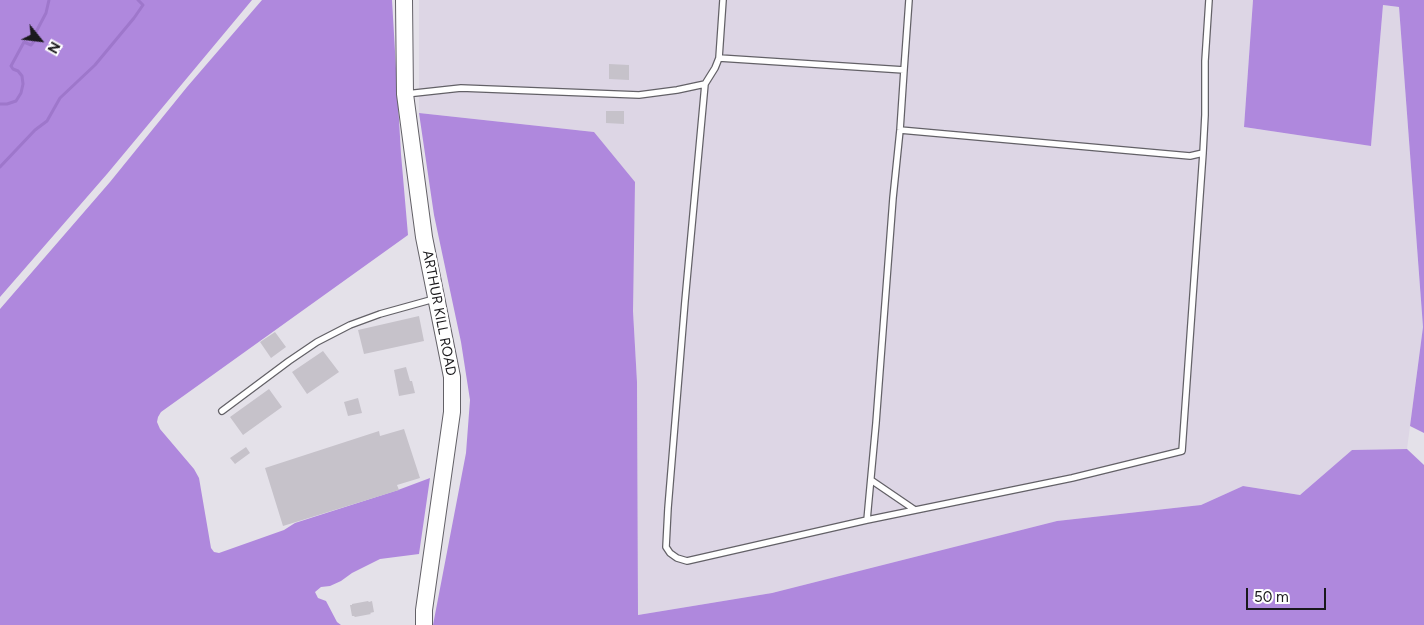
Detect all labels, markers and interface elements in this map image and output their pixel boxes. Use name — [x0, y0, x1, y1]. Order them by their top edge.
north arrow — [15, 15, 65, 65]
text: N — [44, 39, 64, 56]
street label: ARTHUR KILL ROAD — [419, 249, 459, 377]
scale bar — [1249, 578, 1329, 610]
text: 50 m — [1254, 588, 1289, 606]

